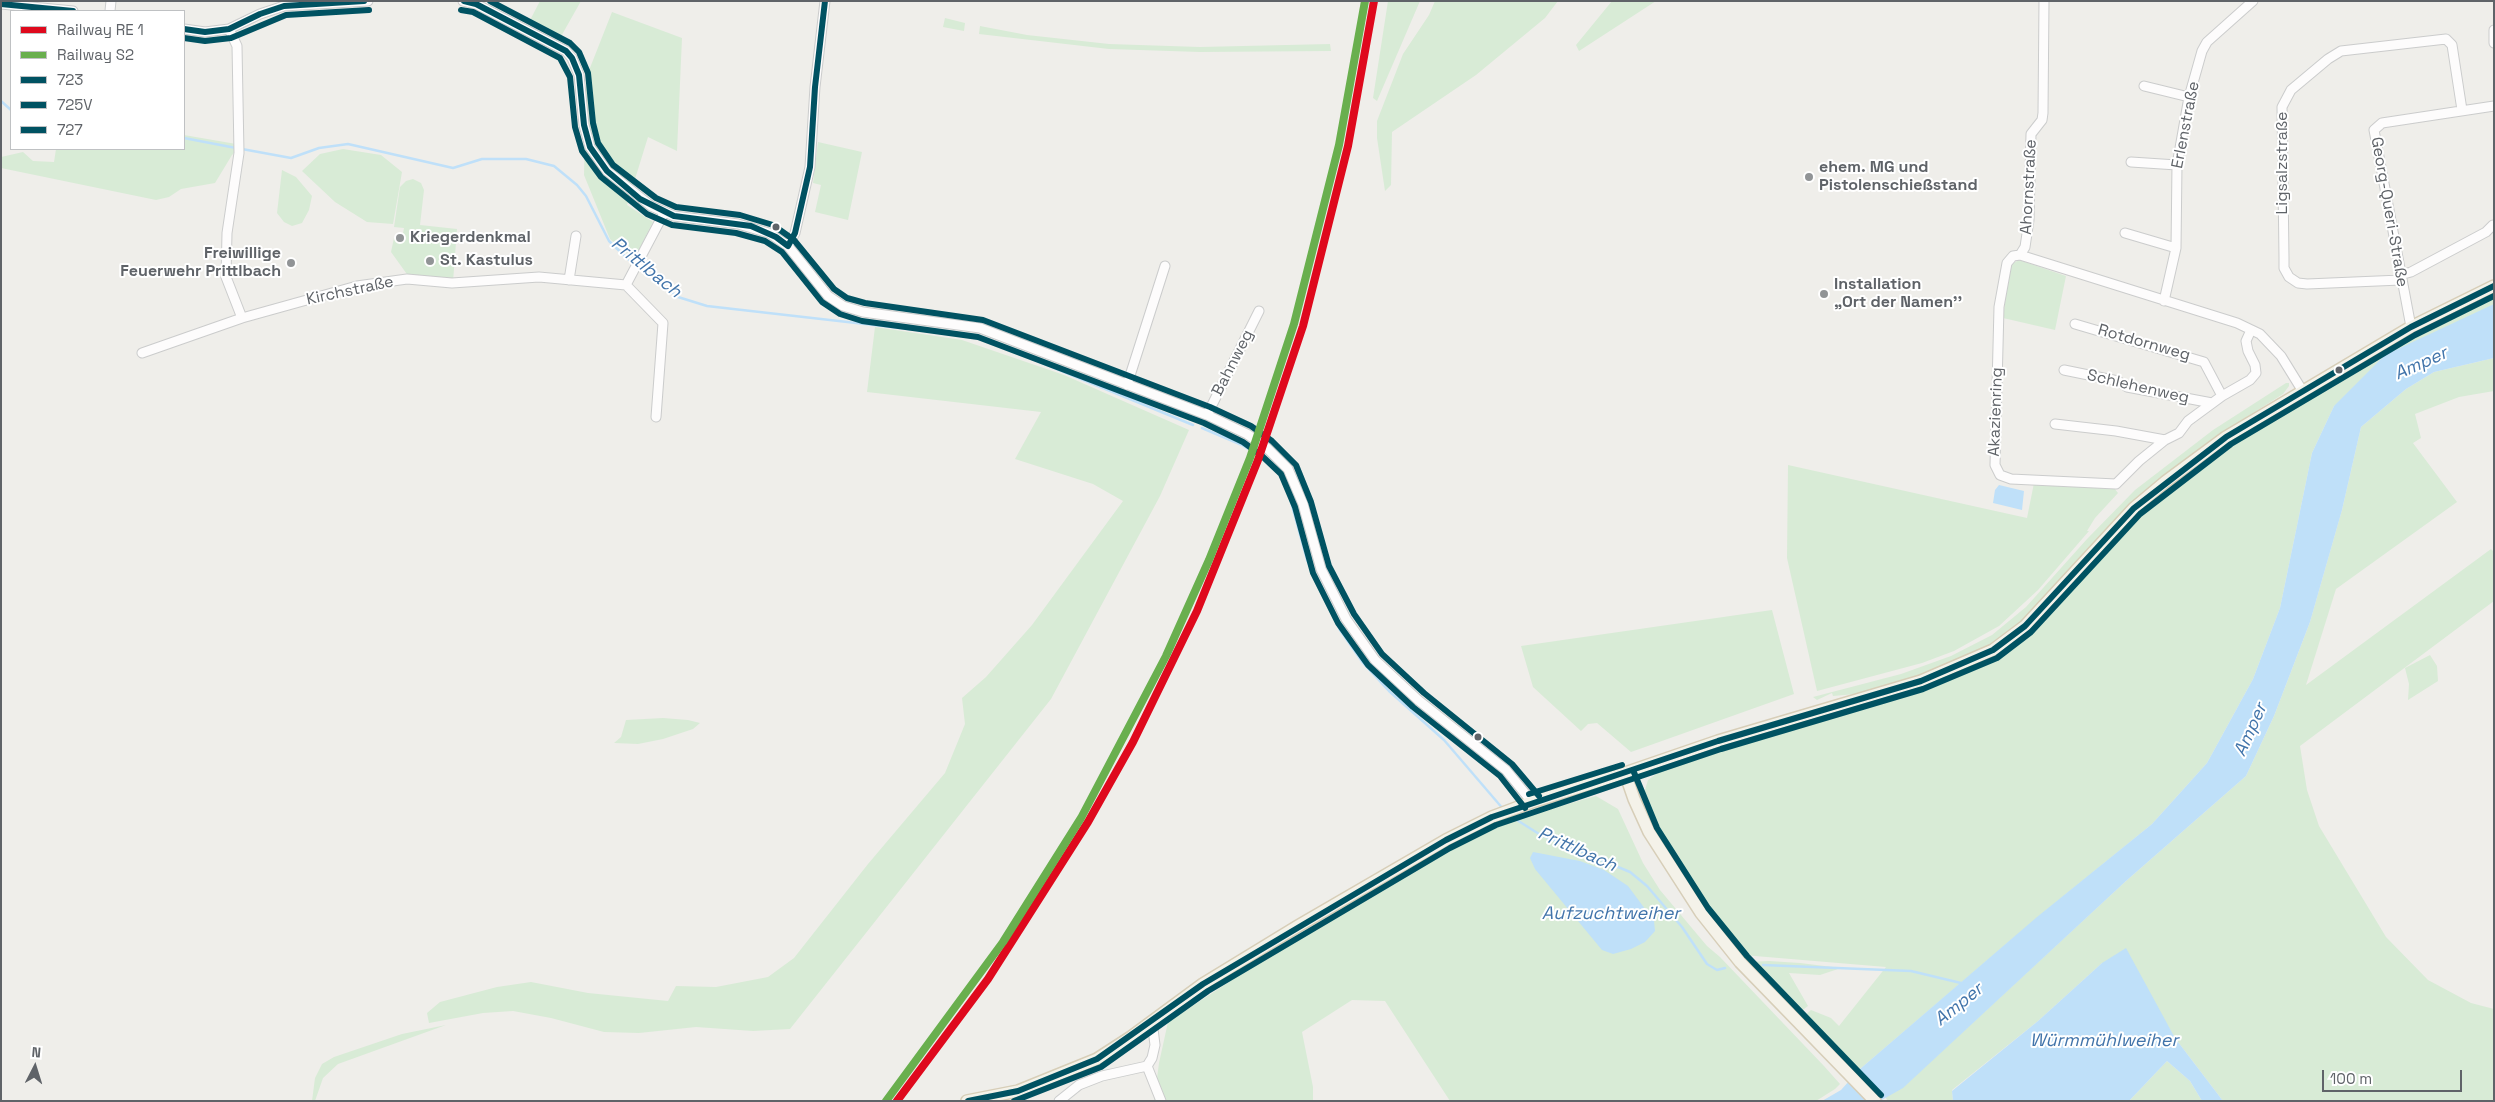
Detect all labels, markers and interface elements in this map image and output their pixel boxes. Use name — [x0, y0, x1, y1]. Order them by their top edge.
legend — [10, 10, 185, 150]
text: Railway RE 1 — [57, 20, 144, 39]
text: Railway S2 — [57, 45, 134, 64]
text: 723 — [57, 70, 83, 89]
street label: Erlenstraße — [2168, 80, 2204, 170]
text: 725V — [57, 95, 93, 114]
street label: Ligsalzstraße — [2273, 112, 2293, 214]
text: 727 — [57, 120, 83, 139]
street label: Georg-Queri-Straße — [2366, 135, 2412, 289]
street label: Ahornstraße — [2017, 139, 2041, 235]
place label: ehem. MG und Pistolenschießstand — [1819, 158, 1978, 196]
marker: ehem. MG und Pistolenschießstand — [1803, 171, 1815, 183]
unlabelled marker — [771, 222, 781, 232]
place label: Kriegerdenkmal — [410, 228, 531, 248]
marker: Kriegerdenkmal — [394, 232, 406, 244]
water label: Prittlbach — [607, 233, 685, 303]
place label: Freiwillige Feuerwehr Prittlbach — [120, 244, 281, 282]
place label: St. Kastulus — [440, 251, 533, 271]
marker: St. Kastulus — [424, 255, 436, 267]
marker: Freiwillige Feuerwehr Prittlbach — [285, 257, 297, 269]
street label: Kirchstraße — [305, 272, 395, 310]
place label: Installation „Ort der Namen'' — [1834, 275, 1962, 313]
marker: Installation „Ort der Namen'' — [1818, 288, 1830, 300]
street label: Rotdornweg — [2096, 321, 2192, 365]
street label: Bahnweg — [1208, 327, 1258, 399]
water label: Amper — [2391, 343, 2451, 385]
unlabelled marker — [2334, 365, 2344, 375]
street label: Schlehenweg — [2085, 366, 2191, 408]
street label: Akazienring — [1985, 367, 2007, 457]
water label: Amper — [2230, 700, 2272, 760]
unlabelled marker — [1473, 732, 1483, 742]
water label: Prittlbach — [1534, 823, 1620, 877]
water label: Aufzuchtweiher — [1542, 903, 1680, 925]
water label: Amper — [1931, 979, 1987, 1031]
water label: Würmmühlweiher — [2030, 1030, 2178, 1052]
north arrow — [10, 1042, 60, 1092]
text: N — [31, 1043, 42, 1061]
scale bar — [2325, 1060, 2465, 1092]
text: 100 m — [2330, 1069, 2372, 1088]

